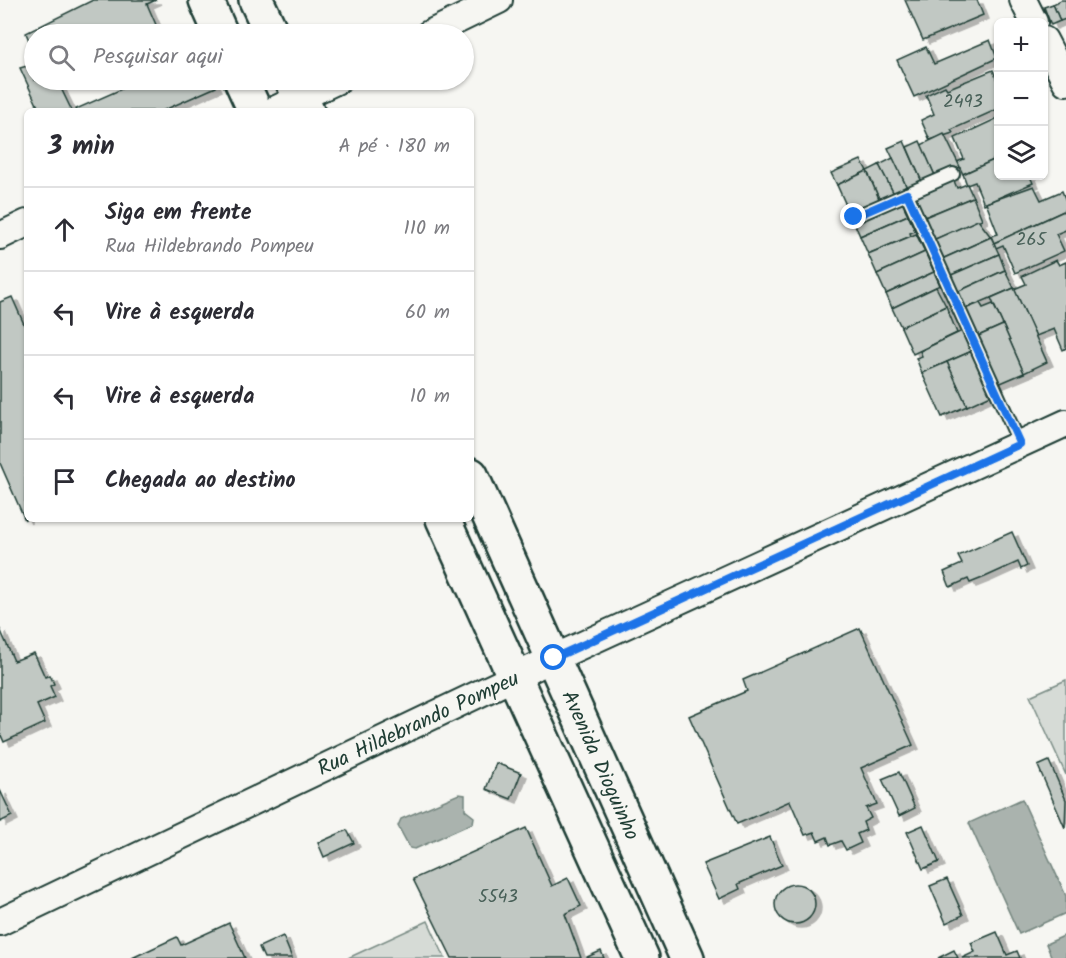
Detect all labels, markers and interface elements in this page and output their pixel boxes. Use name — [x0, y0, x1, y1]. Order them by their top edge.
map controls — [994, 18, 1048, 180]
button: + — [994, 18, 1048, 72]
search box — [24, 24, 474, 90]
text: Pesquisar aqui — [93, 40, 223, 75]
icon: search — [45, 41, 78, 74]
button: − — [994, 72, 1048, 126]
house number: 2493 — [943, 88, 983, 117]
text: 3 min — [48, 126, 115, 168]
button: layers — [994, 126, 1048, 180]
text: A pé · 180 m — [338, 131, 450, 163]
text: Siga em frente — [105, 196, 251, 231]
route end — [840, 203, 866, 229]
icon: ahead — [48, 213, 81, 246]
text: 110 m — [404, 213, 450, 245]
house number: 265 — [1016, 226, 1047, 255]
text: Rua Hildebrando Pompeu — [105, 231, 314, 263]
text: Vire à esquerda — [105, 296, 254, 331]
icon: left — [48, 297, 81, 330]
text: 60 m — [405, 297, 450, 329]
text: Vire à esquerda — [105, 380, 254, 415]
icon: left — [48, 381, 81, 414]
text: 10 m — [410, 381, 450, 413]
text: Chegada ao destino — [105, 464, 296, 499]
icon: arrive — [48, 465, 81, 498]
route start — [540, 644, 566, 670]
street label: Rua Hildebrando Pompeu — [312, 663, 525, 786]
street label: Avenida Dioguinho — [552, 685, 647, 846]
house number: 5543 — [478, 883, 518, 912]

